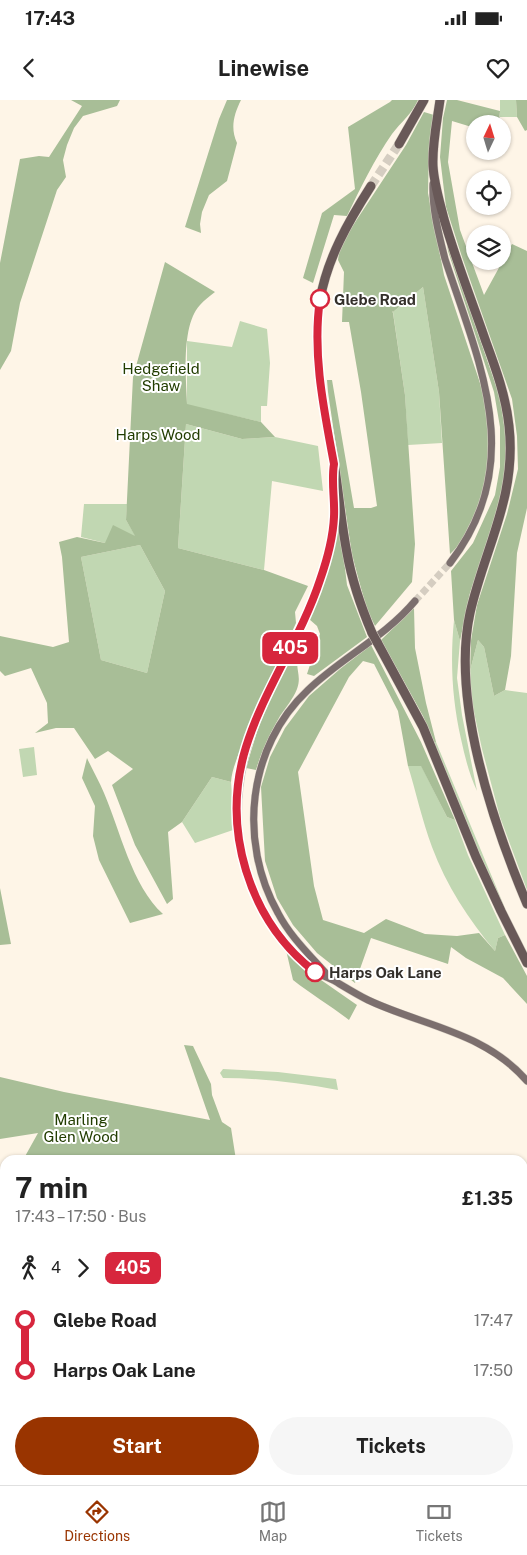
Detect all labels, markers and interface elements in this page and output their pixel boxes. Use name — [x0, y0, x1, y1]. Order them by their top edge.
text: 17:43 — [25, 7, 75, 29]
icon: back — [15, 54, 43, 82]
icon: heart — [484, 54, 512, 82]
text: Linewise — [218, 55, 309, 81]
north arrow — [466, 115, 511, 160]
map controls — [466, 115, 511, 270]
button: locate — [466, 170, 511, 215]
button: layers — [466, 225, 511, 270]
marker: Glebe Road — [310, 289, 330, 309]
place label: Glebe Road — [334, 291, 416, 308]
park label: Hedgefield Shaw — [122, 360, 200, 394]
park label: Harps Wood — [116, 426, 200, 443]
line badge: 405 — [261, 632, 319, 664]
text: 405 — [272, 637, 308, 658]
marker: Harps Oak Lane — [305, 962, 325, 982]
place label: Harps Oak Lane — [329, 964, 442, 981]
park label: Marling Glen Wood — [43, 1111, 119, 1145]
text: 7 min — [15, 1171, 88, 1204]
text: £1.35 — [462, 1187, 513, 1209]
text: 17:43 – 17:50 · Bus — [15, 1207, 146, 1226]
icon: walk — [15, 1254, 43, 1282]
icon: forward — [69, 1254, 97, 1282]
text: 405 — [115, 1257, 151, 1278]
text: 4 — [51, 1258, 61, 1277]
text: Glebe Road — [53, 1309, 157, 1331]
text: 17:47 — [474, 1311, 513, 1330]
text: Harps Oak Lane — [53, 1359, 196, 1381]
text: 17:50 — [473, 1361, 513, 1380]
button: Start — [15, 1417, 259, 1475]
button: Tickets — [269, 1417, 513, 1475]
tab: Directions — [64, 1498, 130, 1544]
tab: Map — [259, 1498, 287, 1544]
tab: Tickets — [416, 1498, 463, 1544]

